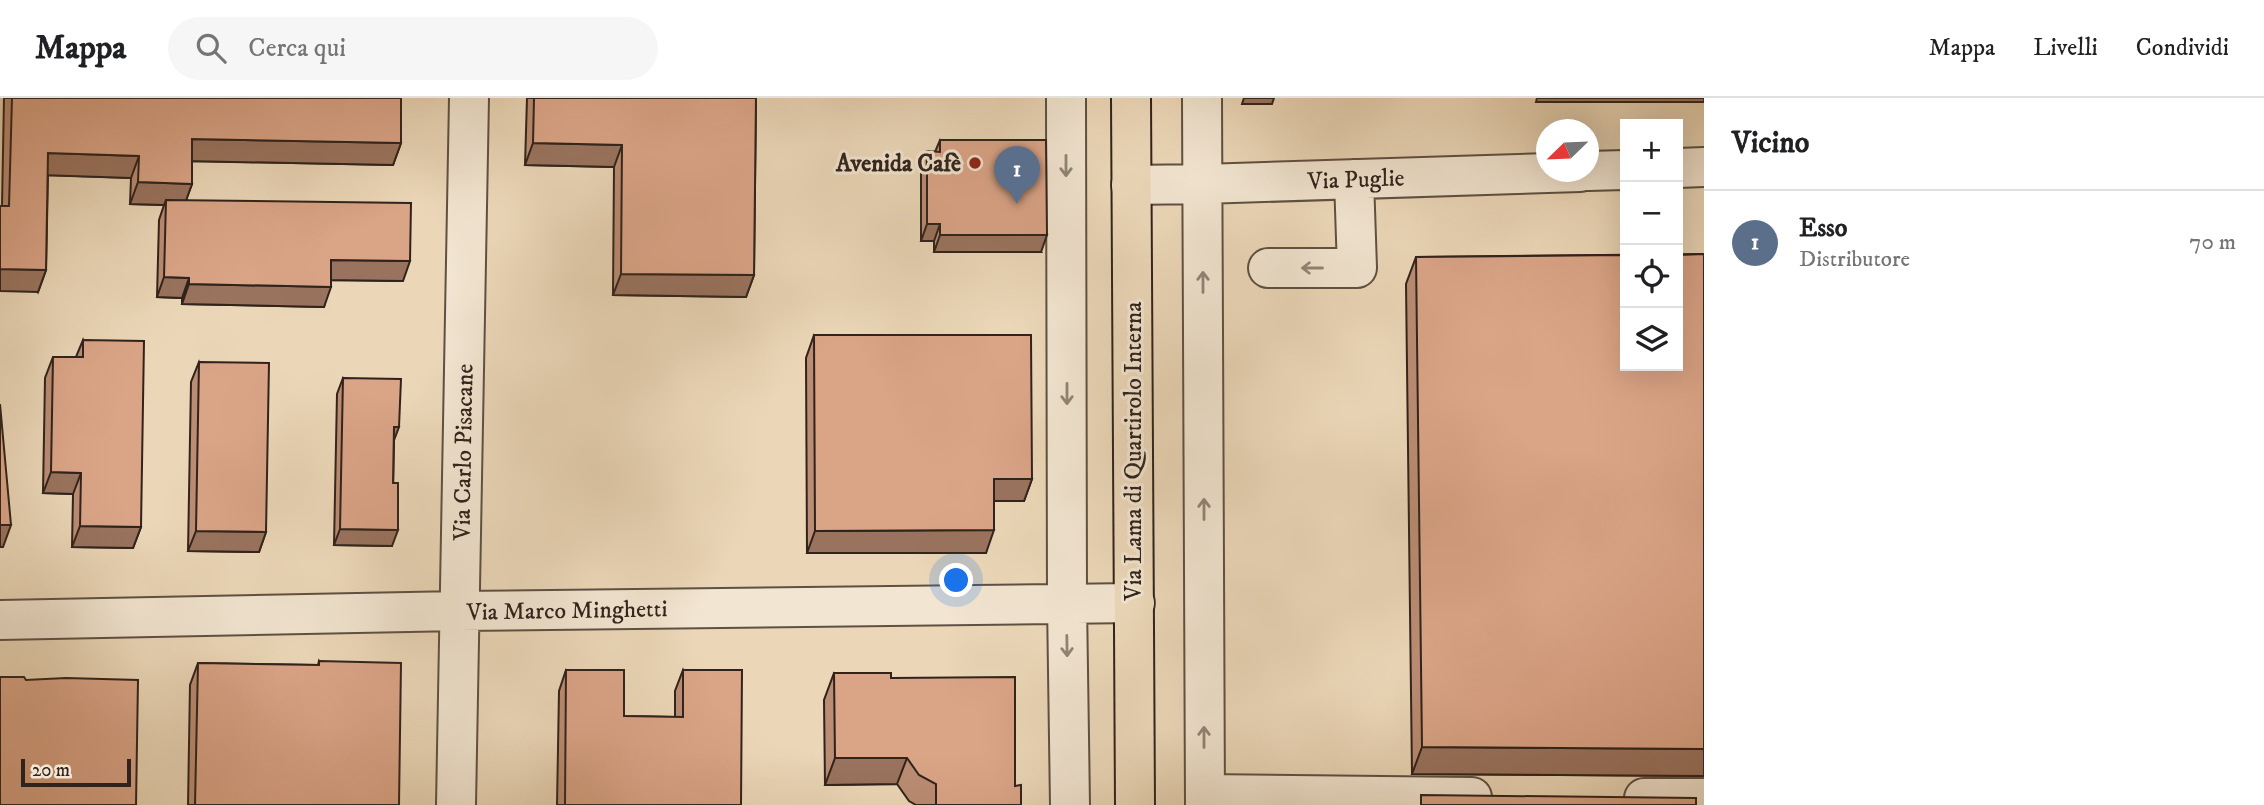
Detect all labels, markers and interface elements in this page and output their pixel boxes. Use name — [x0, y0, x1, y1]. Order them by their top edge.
search box — [168, 17, 658, 80]
text: Mappa — [35, 28, 126, 69]
icon: search — [192, 29, 230, 67]
text: Cerca qui — [248, 32, 346, 65]
text: Mappa — [1929, 33, 1995, 63]
text: Livelli — [2033, 33, 2098, 63]
text: Condividi — [2136, 33, 2229, 63]
north arrow — [1536, 119, 1599, 182]
map controls — [1620, 119, 1683, 371]
button: + — [1620, 119, 1683, 182]
text: Vicino — [1732, 125, 1809, 162]
pin: 1 — [994, 146, 1040, 204]
place label: Avenida Cafè — [835, 149, 961, 179]
one-way arrow — [1059, 154, 1073, 177]
marker: Avenida Cafè — [967, 155, 983, 171]
street label: Via Puglie — [1306, 163, 1405, 197]
button: − — [1620, 182, 1683, 245]
text: Esso — [1799, 212, 1847, 245]
text: 1 — [1751, 228, 1759, 257]
text: 70 m — [2189, 228, 2236, 257]
button: locate — [1620, 245, 1683, 308]
text: Distributore — [1799, 245, 1910, 274]
one-way arrow — [1301, 261, 1324, 275]
one-way arrow — [1196, 271, 1210, 294]
street label: Via Lama di Quartirolo Interna — [1119, 301, 1149, 602]
button: layers — [1620, 308, 1683, 371]
street label: Via Carlo Pisacane — [447, 363, 481, 542]
one-way arrow — [1060, 382, 1074, 405]
one-way arrow — [1197, 498, 1211, 521]
your location — [939, 563, 973, 597]
street label: Via Marco Minghetti — [465, 594, 668, 628]
one-way arrow — [1061, 634, 1074, 657]
one-way arrow — [1197, 726, 1211, 749]
scale bar — [21, 756, 131, 788]
text: 20 m — [32, 759, 70, 782]

